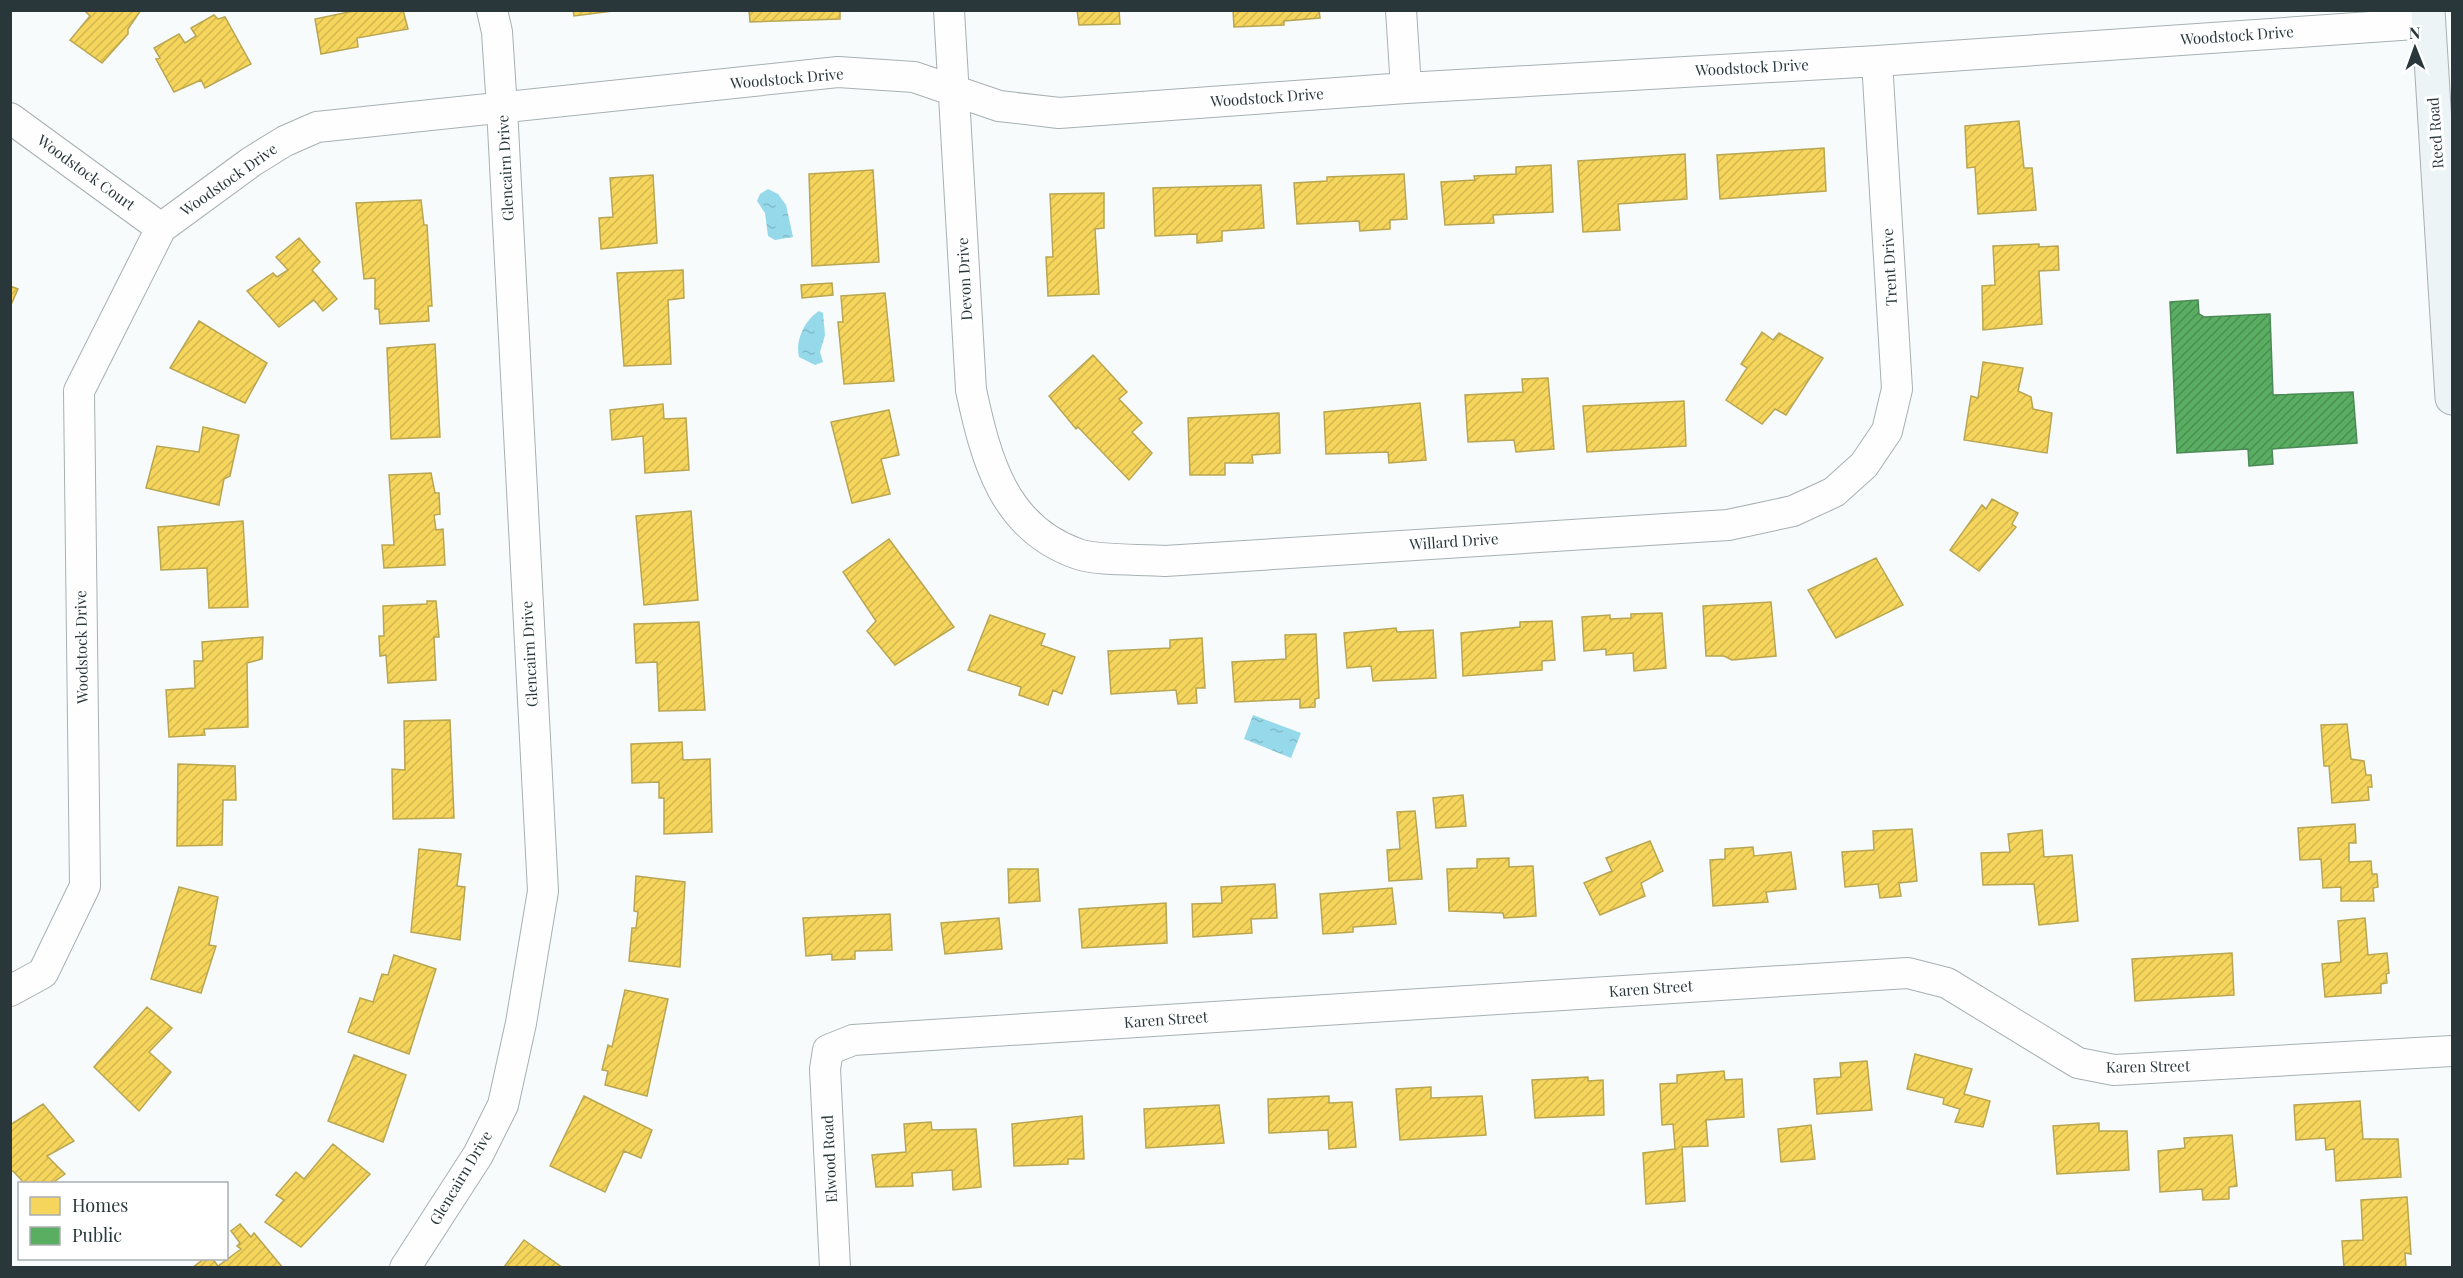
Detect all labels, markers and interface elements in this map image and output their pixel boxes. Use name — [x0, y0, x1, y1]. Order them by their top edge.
north arrow — [2385, 18, 2445, 78]
street label: Woodstock Drive — [2179, 21, 2294, 49]
text: N — [2409, 22, 2421, 43]
street label: Woodstock Drive — [1694, 54, 1809, 80]
street label: Woodstock Drive — [728, 63, 844, 93]
street label: Woodstock Drive — [1209, 83, 1324, 111]
street label: Reed Road — [2423, 96, 2447, 169]
street label: Glencairn Drive — [492, 114, 518, 222]
street label: Woodstock Court — [33, 129, 140, 215]
street label: Woodstock Drive — [175, 138, 281, 221]
street label: Trent Drive — [1877, 228, 1901, 306]
street label: Devon Drive — [952, 237, 976, 321]
street label: Willard Drive — [1408, 528, 1499, 554]
street label: Woodstock Drive — [70, 590, 92, 705]
street label: Glencairn Drive — [516, 600, 542, 708]
street label: Karen Street — [1608, 975, 1694, 1001]
street label: Karen Street — [1123, 1006, 1209, 1032]
street label: Karen Street — [2106, 1055, 2191, 1077]
street label: Elwood Road — [817, 1114, 841, 1203]
street label: Glencairn Drive — [424, 1127, 496, 1228]
legend — [18, 1182, 228, 1260]
text: Homes — [72, 1193, 128, 1217]
text: Public — [72, 1223, 122, 1247]

